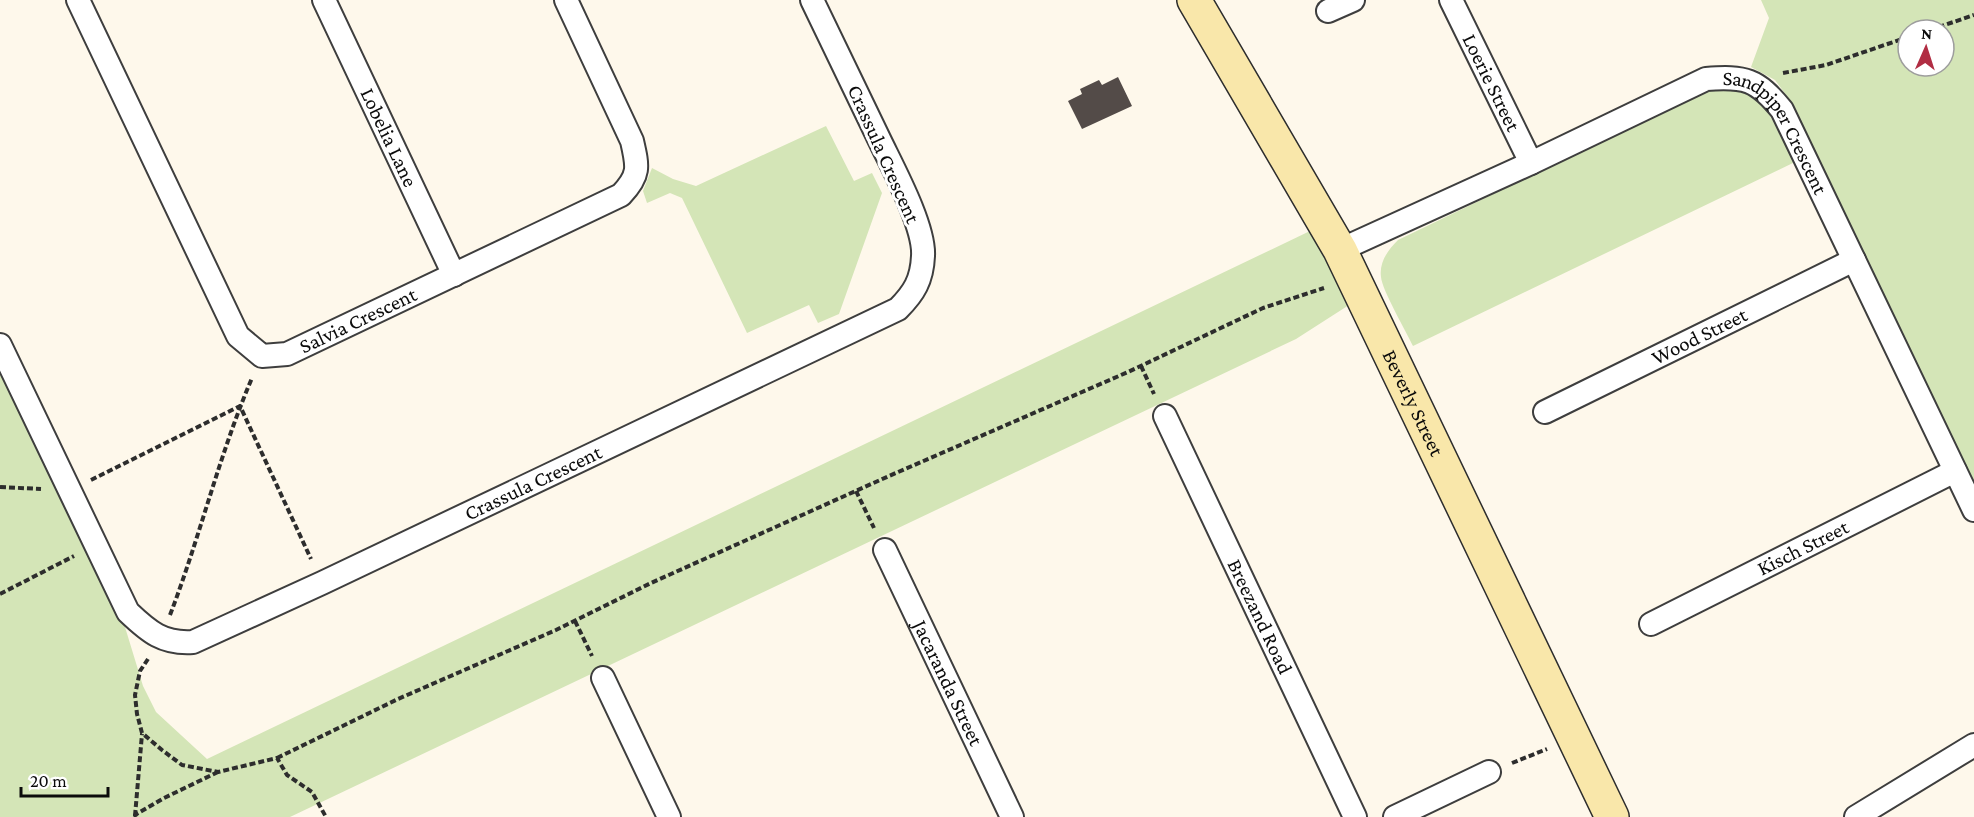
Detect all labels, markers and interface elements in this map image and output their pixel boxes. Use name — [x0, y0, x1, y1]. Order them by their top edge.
north arrow — [1896, 18, 1956, 78]
text: N — [1921, 25, 1933, 42]
street label: Loerie Street — [1458, 30, 1526, 136]
street label: Sandpiper Crescent — [1722, 66, 1833, 199]
street label: Crassula Crescent — [843, 81, 926, 228]
street label: Lobelia Lane — [355, 84, 423, 191]
street label: Salvia Crescent — [295, 282, 421, 358]
street label: Wood Street — [1648, 302, 1752, 370]
street label: Beverly Street — [1378, 346, 1449, 461]
street label: Crassula Crescent — [461, 439, 606, 525]
street label: Kisch Street — [1753, 514, 1853, 581]
street label: Breezand Road — [1223, 555, 1298, 678]
street label: Jacaranda Street — [907, 614, 989, 750]
scale bar — [21, 760, 108, 798]
text: 20 m — [30, 771, 67, 791]

